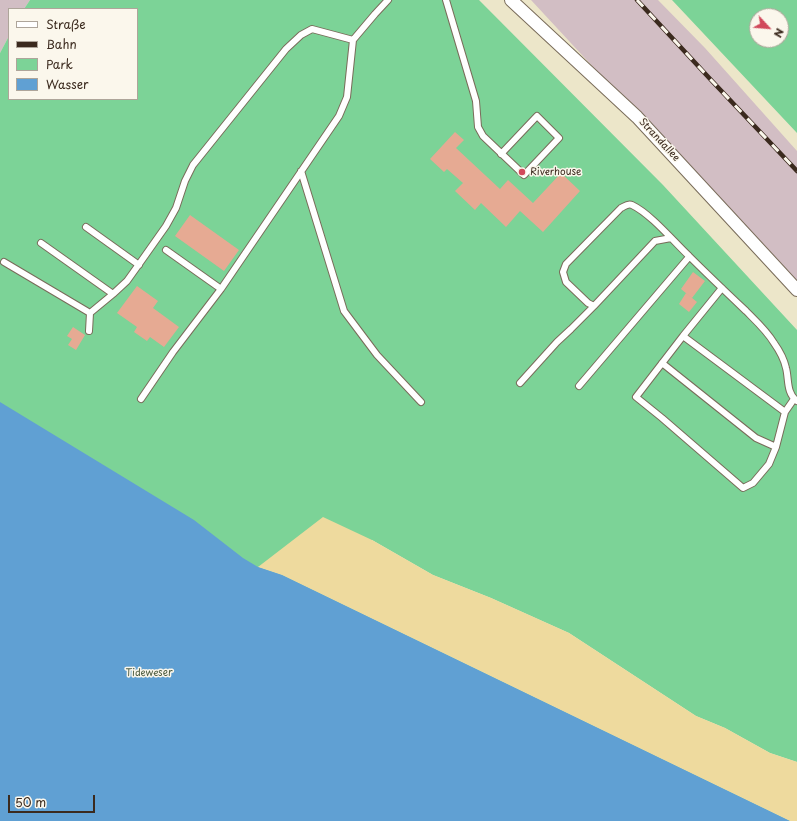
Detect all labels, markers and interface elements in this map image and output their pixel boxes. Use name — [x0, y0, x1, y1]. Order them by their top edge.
legend — [8, 8, 138, 100]
north arrow — [749, 8, 789, 48]
text: Straße — [46, 15, 86, 33]
text: N — [770, 25, 789, 41]
text: Bahn — [46, 35, 77, 53]
text: Park — [46, 55, 73, 73]
text: Wasser — [46, 75, 89, 93]
street label: Strandallee — [636, 116, 682, 164]
place label: Riverhouse — [530, 166, 582, 178]
marker: Riverhouse — [517, 167, 527, 177]
park label: Tideweser — [125, 667, 173, 679]
scale bar — [10, 787, 97, 813]
text: 50 m — [15, 793, 46, 811]

